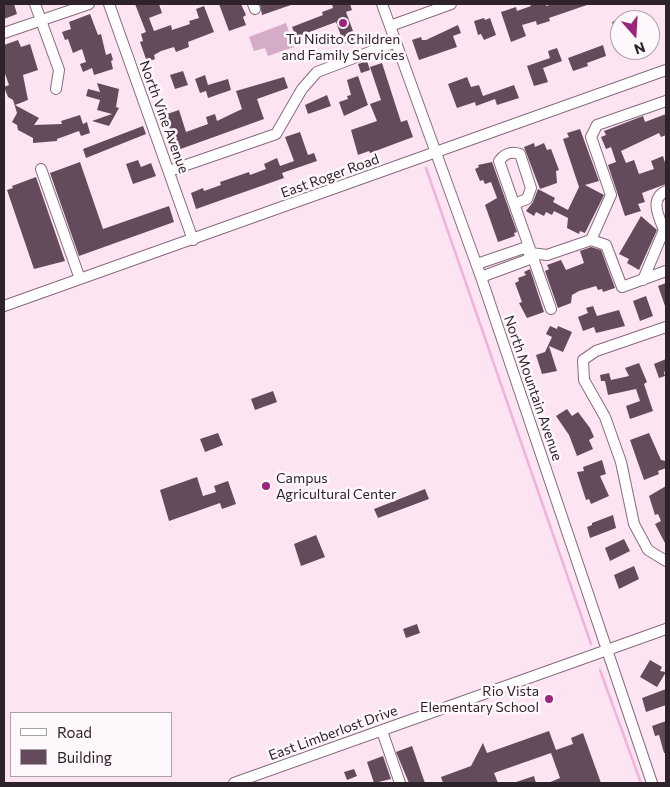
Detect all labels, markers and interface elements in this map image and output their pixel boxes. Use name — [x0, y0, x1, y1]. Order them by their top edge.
north arrow — [610, 10, 660, 60]
marker: Tu Nidito Children and Family Services — [337, 17, 349, 29]
place label: Tu Nidito Children and Family Services — [281, 31, 405, 64]
text: N — [632, 39, 647, 58]
street label: North Vine Avenue — [136, 58, 192, 176]
street label: East Roger Road — [279, 150, 381, 202]
street label: North Mountain Avenue — [500, 313, 566, 463]
place label: Campus Agricultural Center — [276, 470, 397, 502]
marker: Campus Agricultural Center — [260, 480, 272, 492]
place label: Rio Vista Elementary School — [420, 683, 539, 716]
marker: Rio Vista Elementary School — [543, 693, 555, 705]
street label: East Limberlost Drive — [266, 702, 400, 764]
legend — [10, 712, 172, 777]
text: Road — [57, 723, 92, 741]
text: Building — [57, 748, 112, 766]

